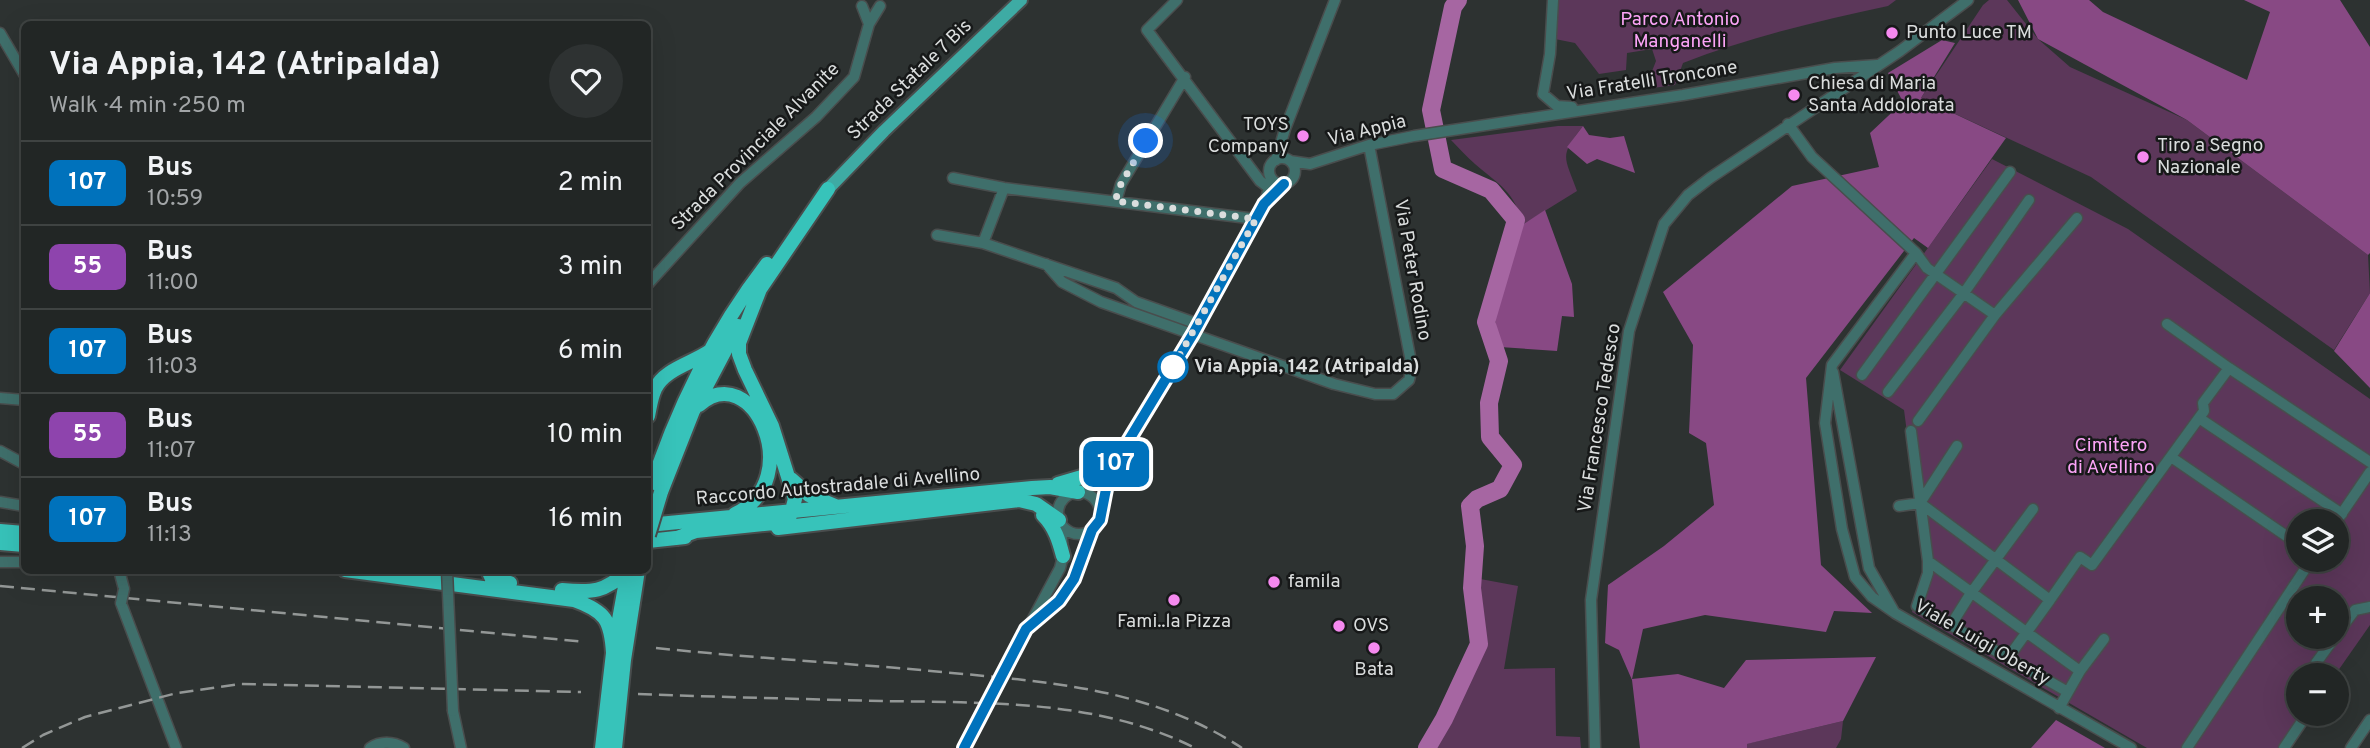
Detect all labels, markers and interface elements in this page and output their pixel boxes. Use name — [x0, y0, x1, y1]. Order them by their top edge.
park label: Parco Antonio Manganelli — [1620, 8, 1740, 54]
street label: Strada Statale 7 Bis — [843, 15, 977, 145]
place label: Punto Luce TM — [1906, 21, 2032, 45]
marker: Punto Luce TM — [1884, 25, 1900, 41]
button: heart — [549, 44, 623, 118]
text: Via Appia, 142 (Atripalda) — [49, 45, 441, 87]
street label: Via Fratelli Troncone — [1565, 56, 1739, 106]
street label: Strada Provinciale Alvanite — [667, 58, 845, 236]
place label: Chiesa di Maria Santa Addolorata — [1808, 72, 1955, 118]
marker: Chiesa di Maria Santa Addolorata — [1786, 87, 1802, 103]
text: Walk · 4 min · 250 m — [49, 92, 246, 121]
street label: Via Appia — [1325, 110, 1409, 152]
place label: TOYS Company — [1208, 113, 1289, 159]
your location — [1128, 123, 1163, 158]
marker: TOYS Company — [1295, 128, 1311, 144]
place label: Tiro a Segno Nazionale — [2157, 134, 2263, 180]
marker: Tiro a Segno Nazionale — [2135, 149, 2151, 165]
text: Bus — [147, 152, 193, 185]
text: 2 min — [558, 167, 623, 200]
text: 107 — [69, 168, 106, 198]
text: 10:59 — [147, 185, 203, 214]
street label: Via Peter Rodino — [1388, 197, 1436, 343]
text: Bus — [147, 236, 193, 269]
text: 3 min — [558, 251, 623, 284]
text: 55 — [73, 252, 102, 282]
text: 11:00 — [147, 269, 199, 298]
text: Bus — [147, 320, 193, 353]
street label: Via Francesco Tedesco — [1573, 322, 1627, 514]
text: 6 min — [558, 335, 623, 368]
text: 107 — [69, 336, 106, 366]
marker: Via Appia, 142 (Atripalda) — [1158, 352, 1188, 382]
text: 11:03 — [147, 353, 198, 382]
place label: Via Appia, 142 (Atripalda) — [1194, 355, 1420, 379]
text: Bus — [147, 404, 193, 437]
text: 10 min — [547, 419, 623, 452]
text: 55 — [73, 420, 102, 450]
park label: Cimitero di Avellino — [2067, 434, 2155, 480]
text: 11:07 — [147, 437, 195, 466]
line badge: 107 — [1076, 441, 1156, 487]
text: 107 — [1097, 449, 1135, 479]
street label: Raccordo Autostradale di Avellino — [695, 463, 981, 511]
text: Bus — [147, 488, 193, 521]
text: 16 min — [548, 503, 623, 536]
text: 107 — [69, 504, 106, 534]
map controls — [2286, 509, 2349, 726]
button: layers — [2286, 509, 2349, 572]
text: 11:13 — [147, 521, 192, 550]
place label: famila — [1288, 570, 1340, 594]
marker: famila — [1266, 574, 1282, 590]
button: + — [2286, 586, 2349, 649]
marker: Fami..la Pizza — [1166, 592, 1182, 608]
street label: Viale Luigi Oberty — [1910, 594, 2054, 692]
place label: Fami..la Pizza — [1117, 610, 1231, 634]
place label: OVS — [1353, 614, 1389, 638]
marker: OVS — [1331, 618, 1347, 634]
marker: Bata — [1366, 640, 1382, 656]
place label: Bata — [1354, 658, 1394, 682]
button: − — [2286, 663, 2349, 726]

